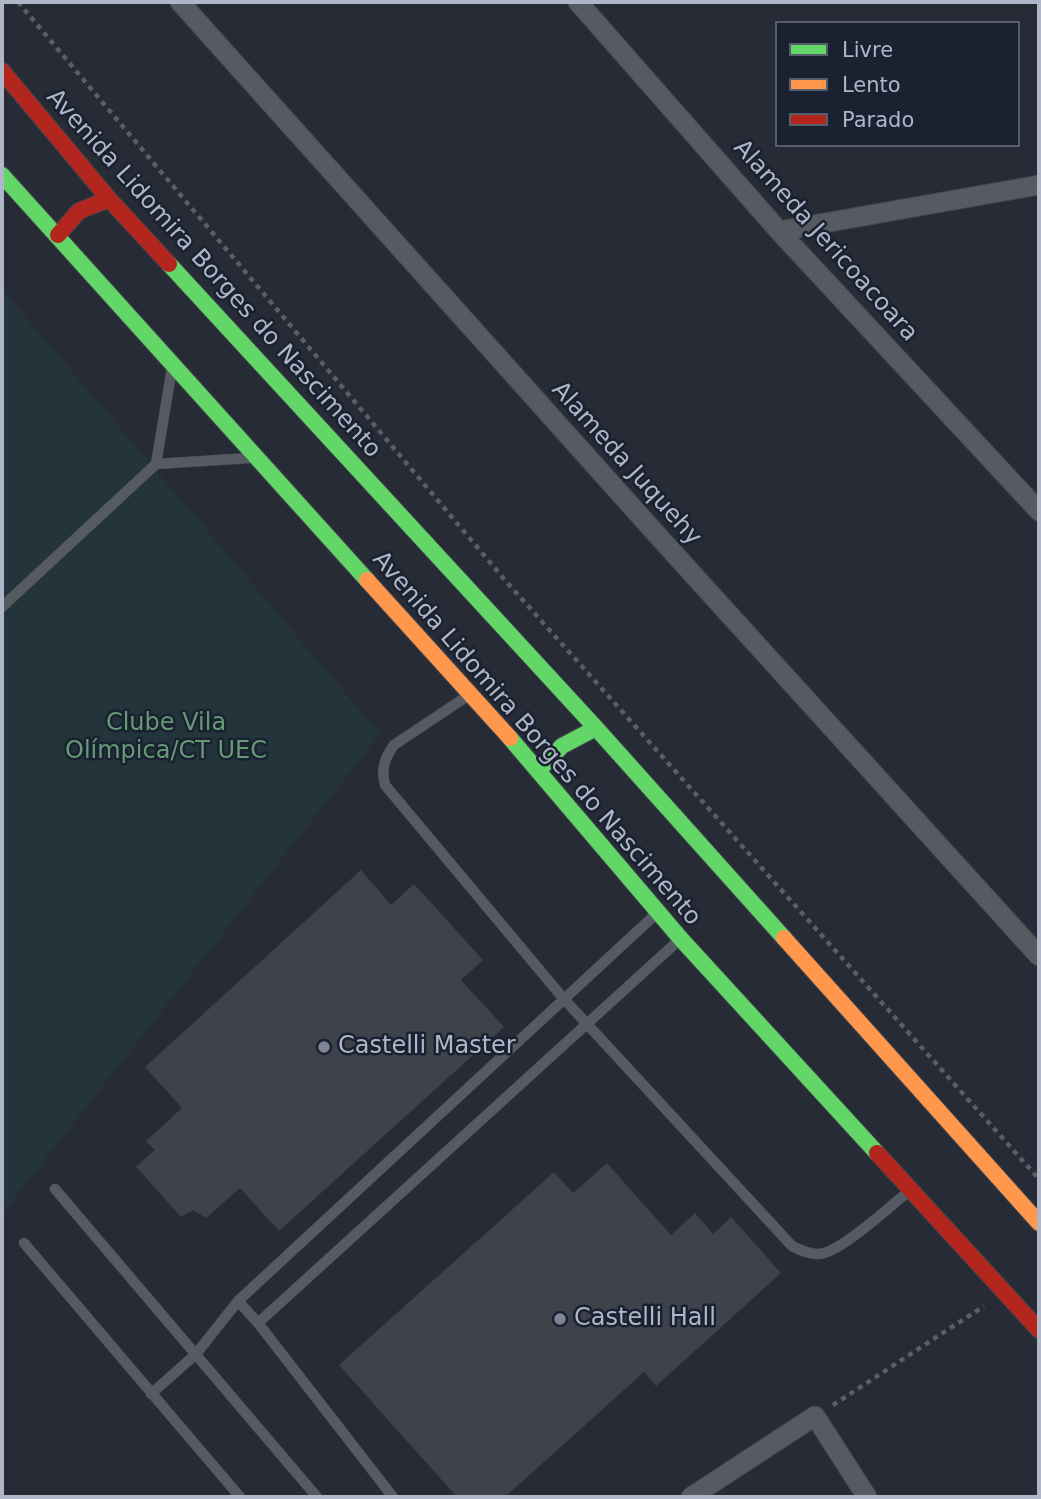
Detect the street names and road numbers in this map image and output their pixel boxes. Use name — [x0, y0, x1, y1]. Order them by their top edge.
street label: Avenida Lidomira Borges do Nascimento — [40, 84, 386, 464]
street label: Alameda Jericoacoara — [727, 134, 923, 348]
street label: Alameda Juquehy — [545, 376, 707, 552]
street label: Avenida Lidomira Borges do Nascimento — [366, 546, 706, 932]

